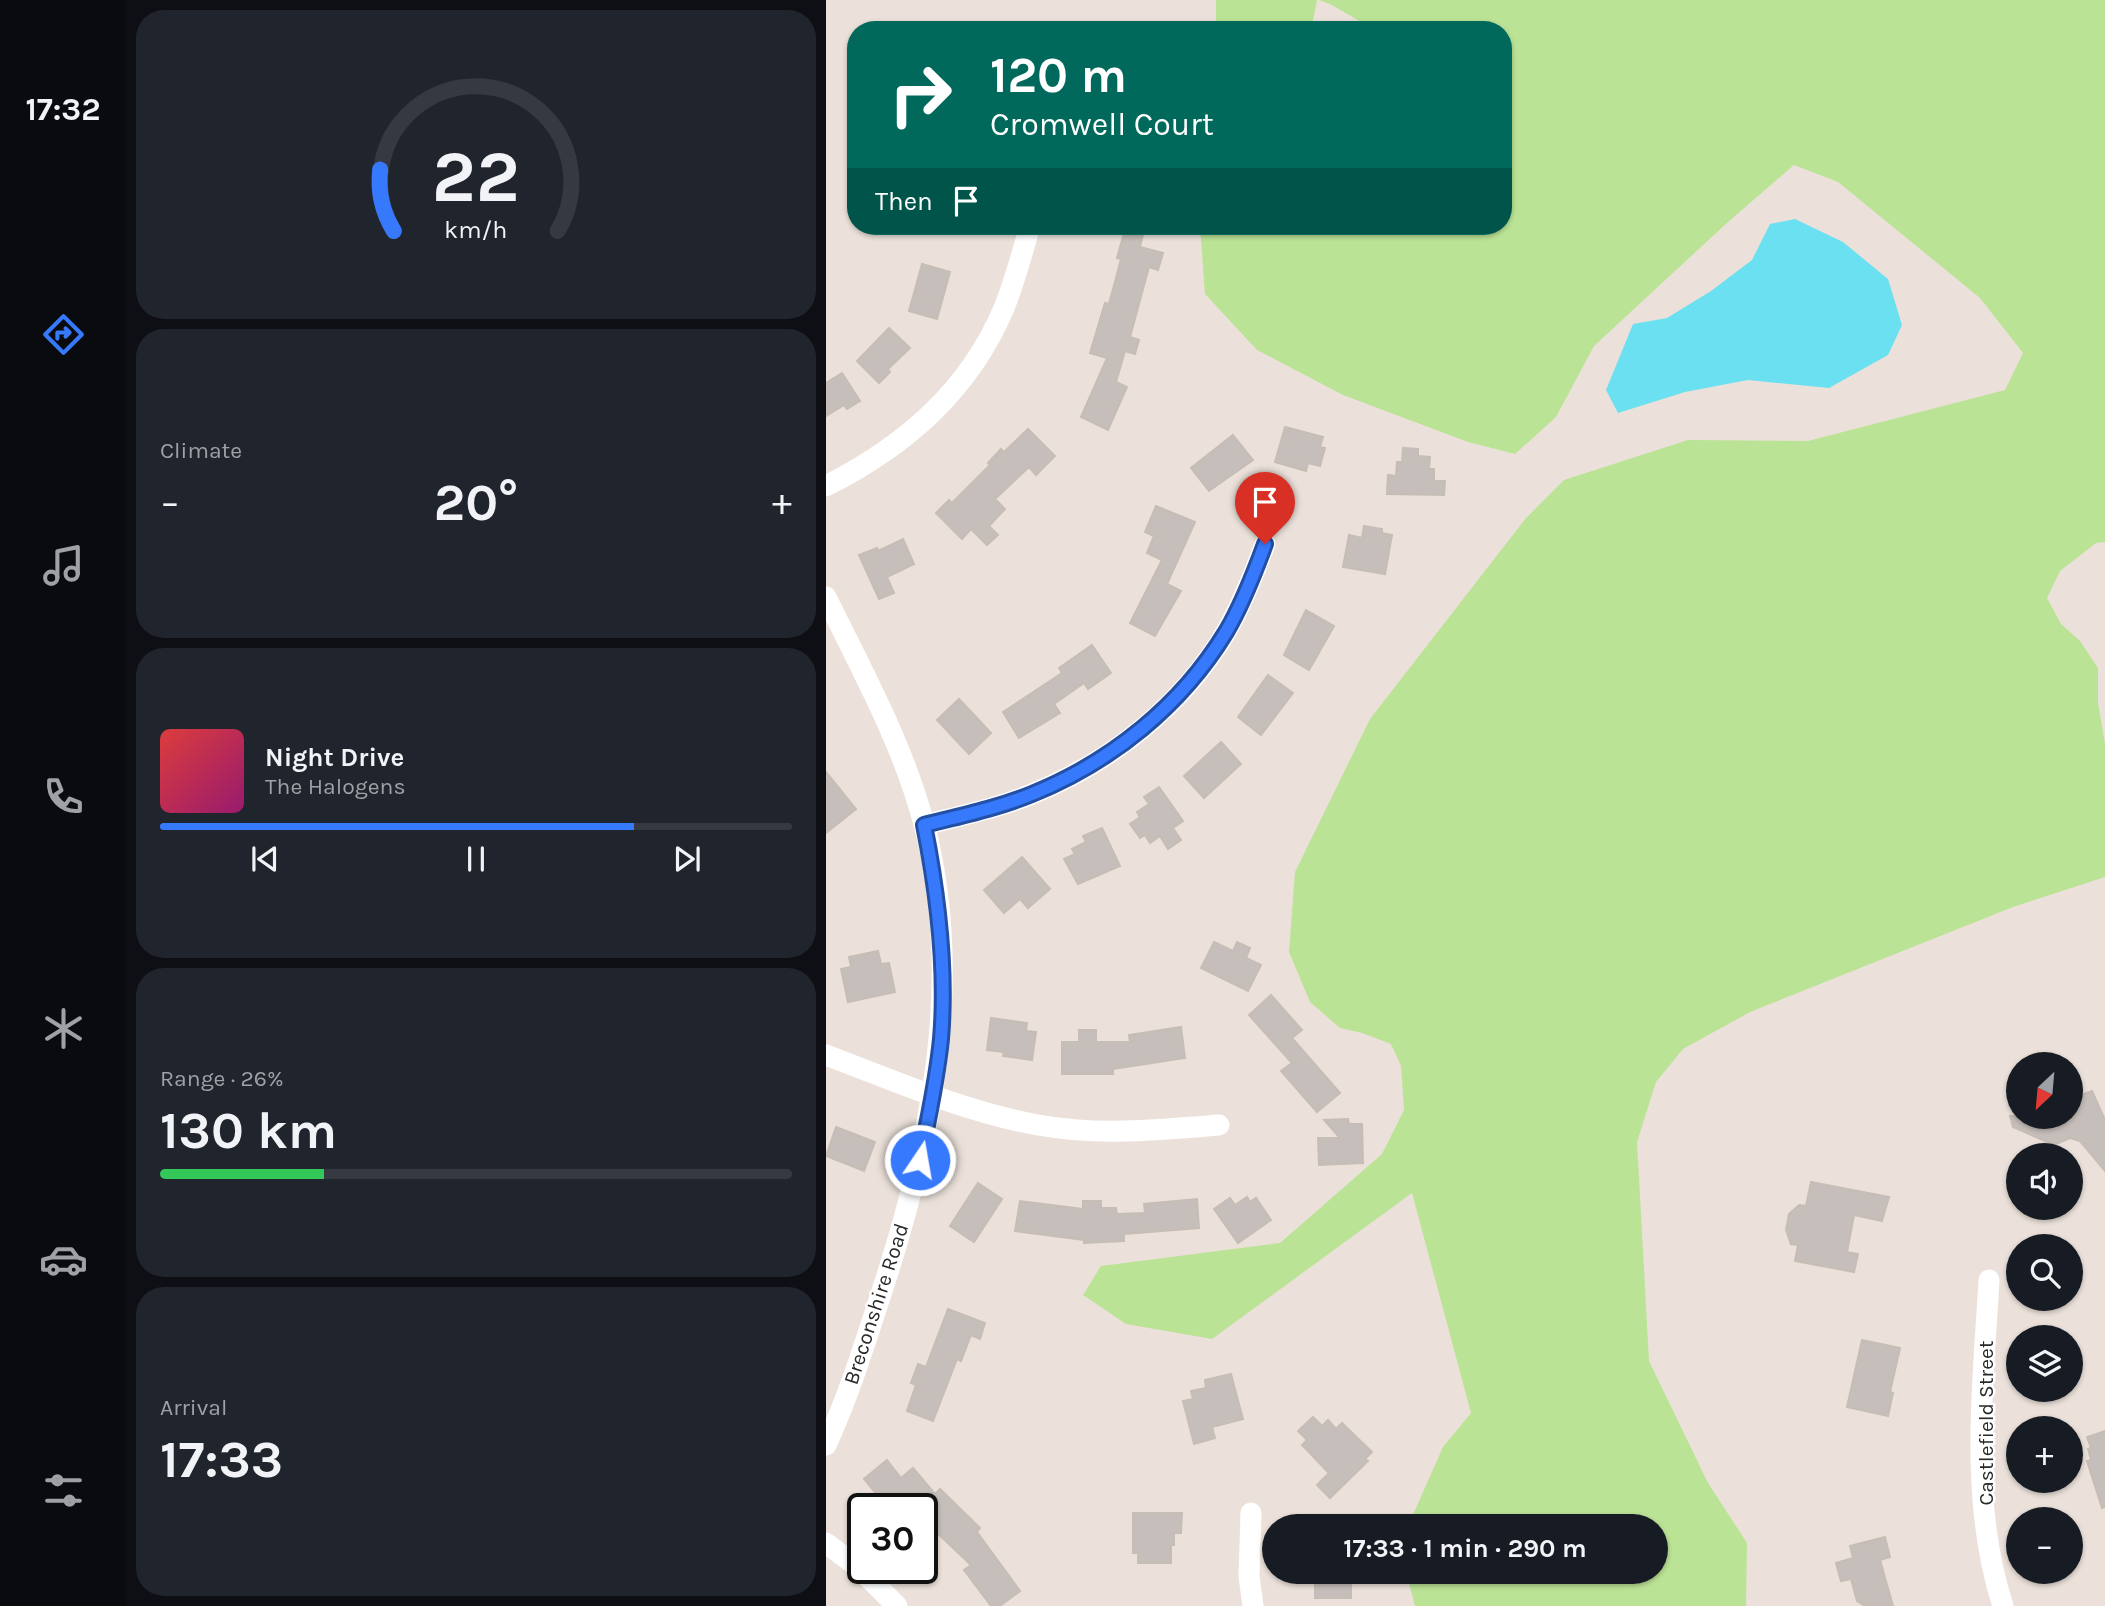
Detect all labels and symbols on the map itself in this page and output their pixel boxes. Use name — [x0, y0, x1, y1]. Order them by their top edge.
pin — [1235, 472, 1295, 544]
north arrow — [2006, 1052, 2082, 1129]
position arrow — [883, 1123, 957, 1197]
street label: Breconshire Road — [839, 1220, 913, 1388]
street label: Castlefield Street — [1974, 1340, 1998, 1506]
speed limit sign: 30 — [847, 1493, 938, 1584]

